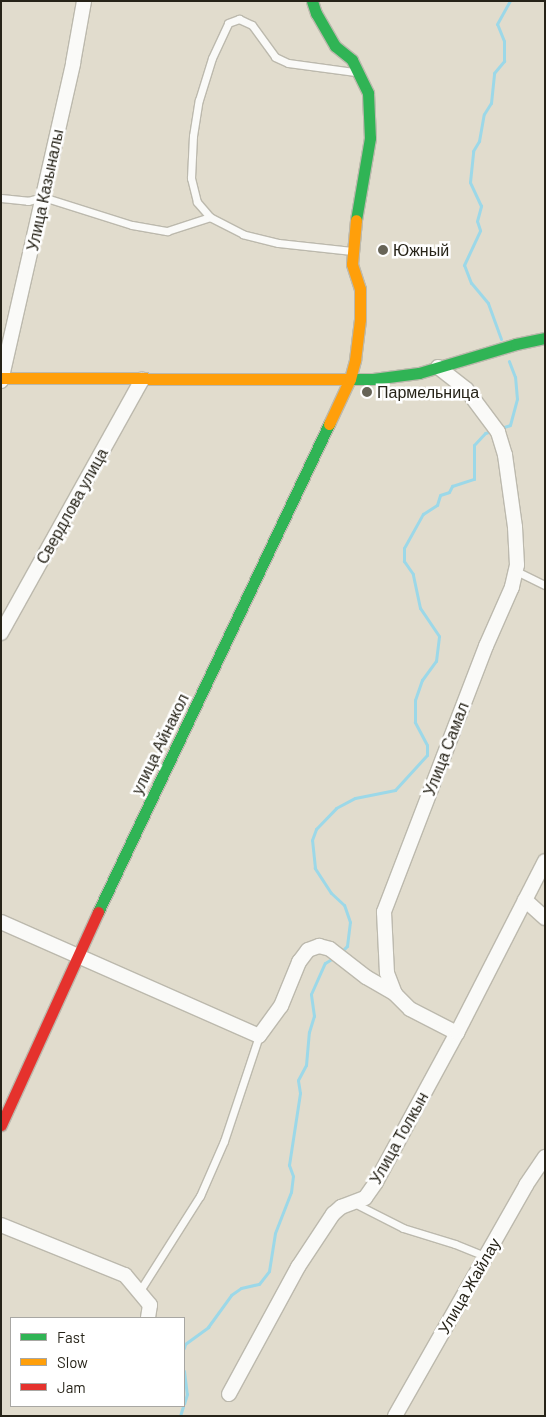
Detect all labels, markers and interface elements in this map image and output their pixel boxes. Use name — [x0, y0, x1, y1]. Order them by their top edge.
street label: Улица Казыналы — [23, 127, 67, 253]
place label: Южный — [393, 240, 449, 260]
marker: Южный — [377, 244, 389, 256]
place label: Пармельница — [377, 382, 479, 402]
marker: Пармельница — [361, 386, 373, 398]
street label: Свердлова улица — [32, 445, 112, 567]
street label: улица Айнакол — [127, 691, 193, 797]
street label: Улица Самал — [419, 700, 473, 798]
street label: Улица Толкын — [366, 1089, 432, 1187]
street label: Улица Жайлау — [434, 1235, 504, 1337]
legend — [10, 1317, 185, 1407]
text: Fast — [57, 1328, 85, 1346]
text: Slow — [57, 1353, 88, 1371]
text: Jam — [57, 1378, 86, 1396]

